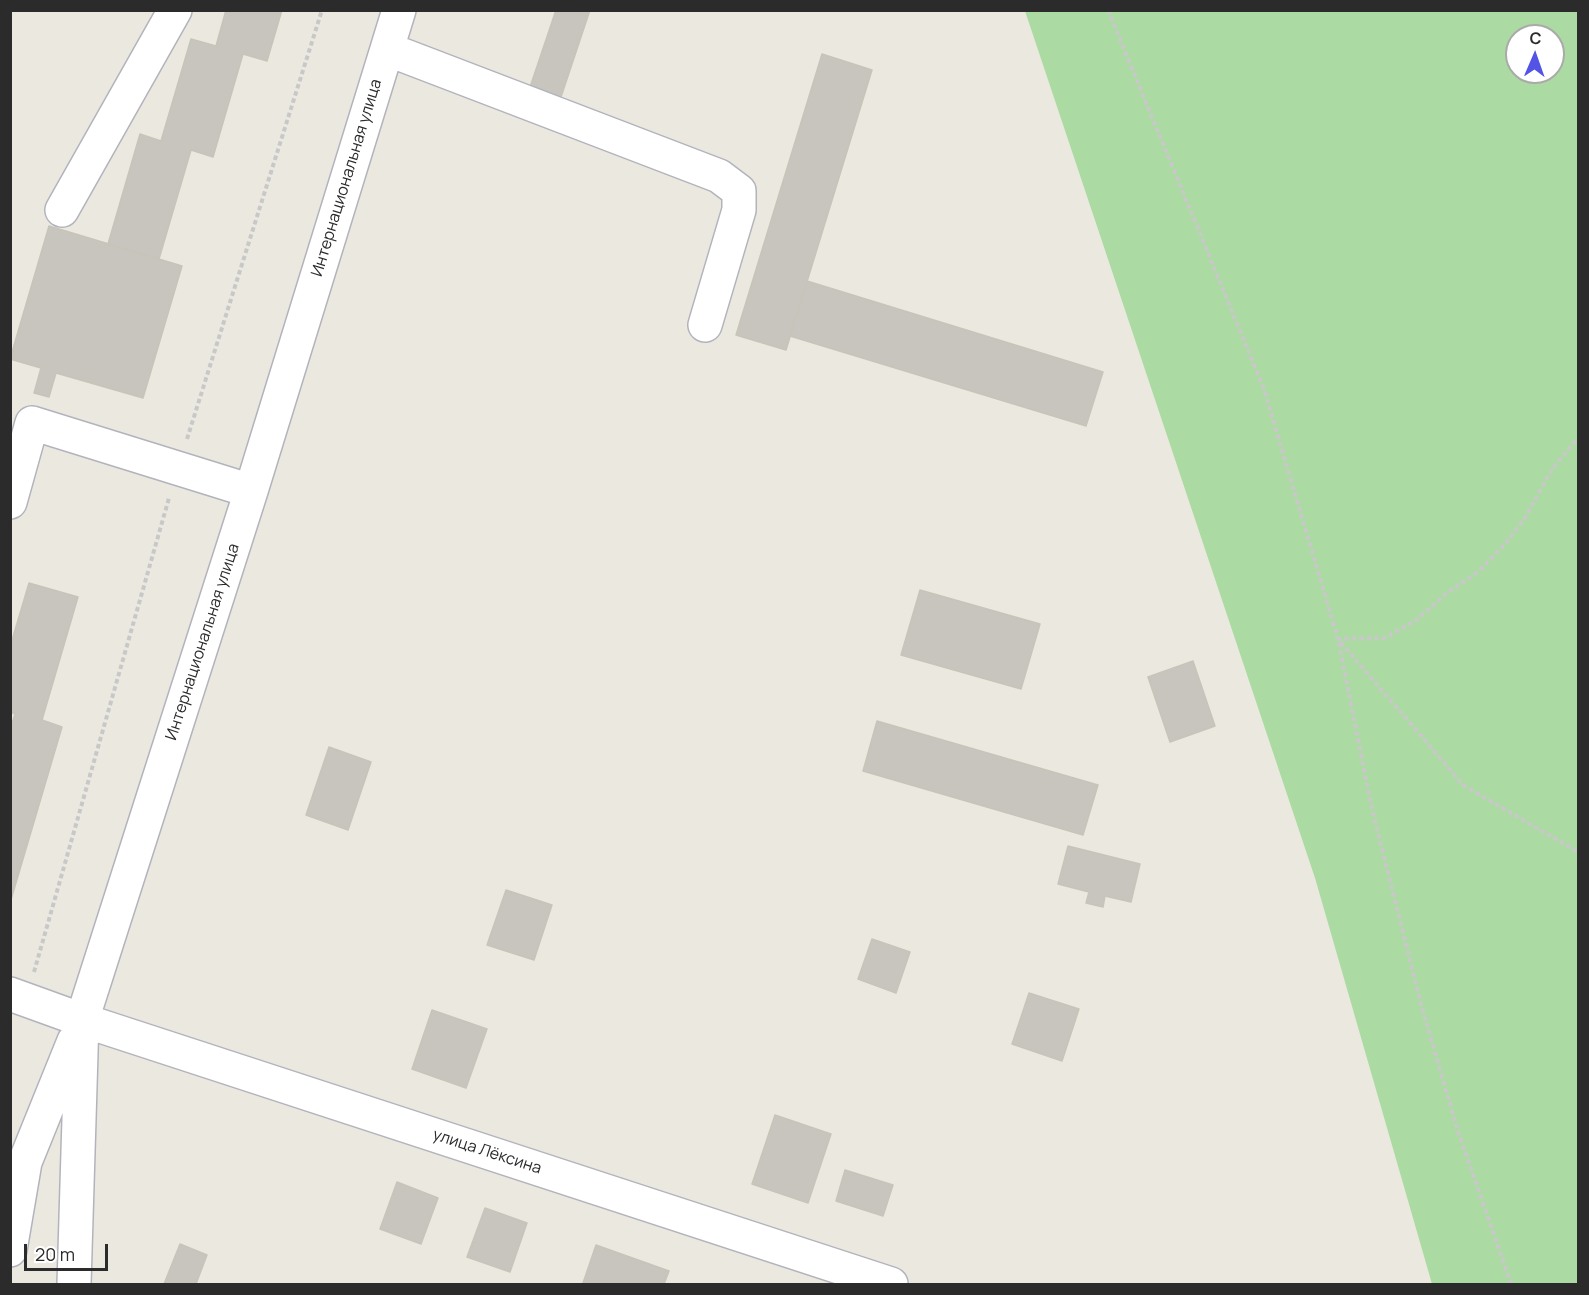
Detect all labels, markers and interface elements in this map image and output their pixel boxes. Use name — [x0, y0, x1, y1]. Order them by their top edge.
north arrow — [1505, 24, 1565, 84]
text: С — [1529, 27, 1542, 49]
street label: Интернациональная улица — [308, 77, 386, 279]
street label: Интернациональная улица — [162, 541, 244, 743]
street label: улица Лёксина — [430, 1125, 544, 1179]
scale bar — [27, 1232, 111, 1270]
text: 20 m — [35, 1242, 75, 1266]

